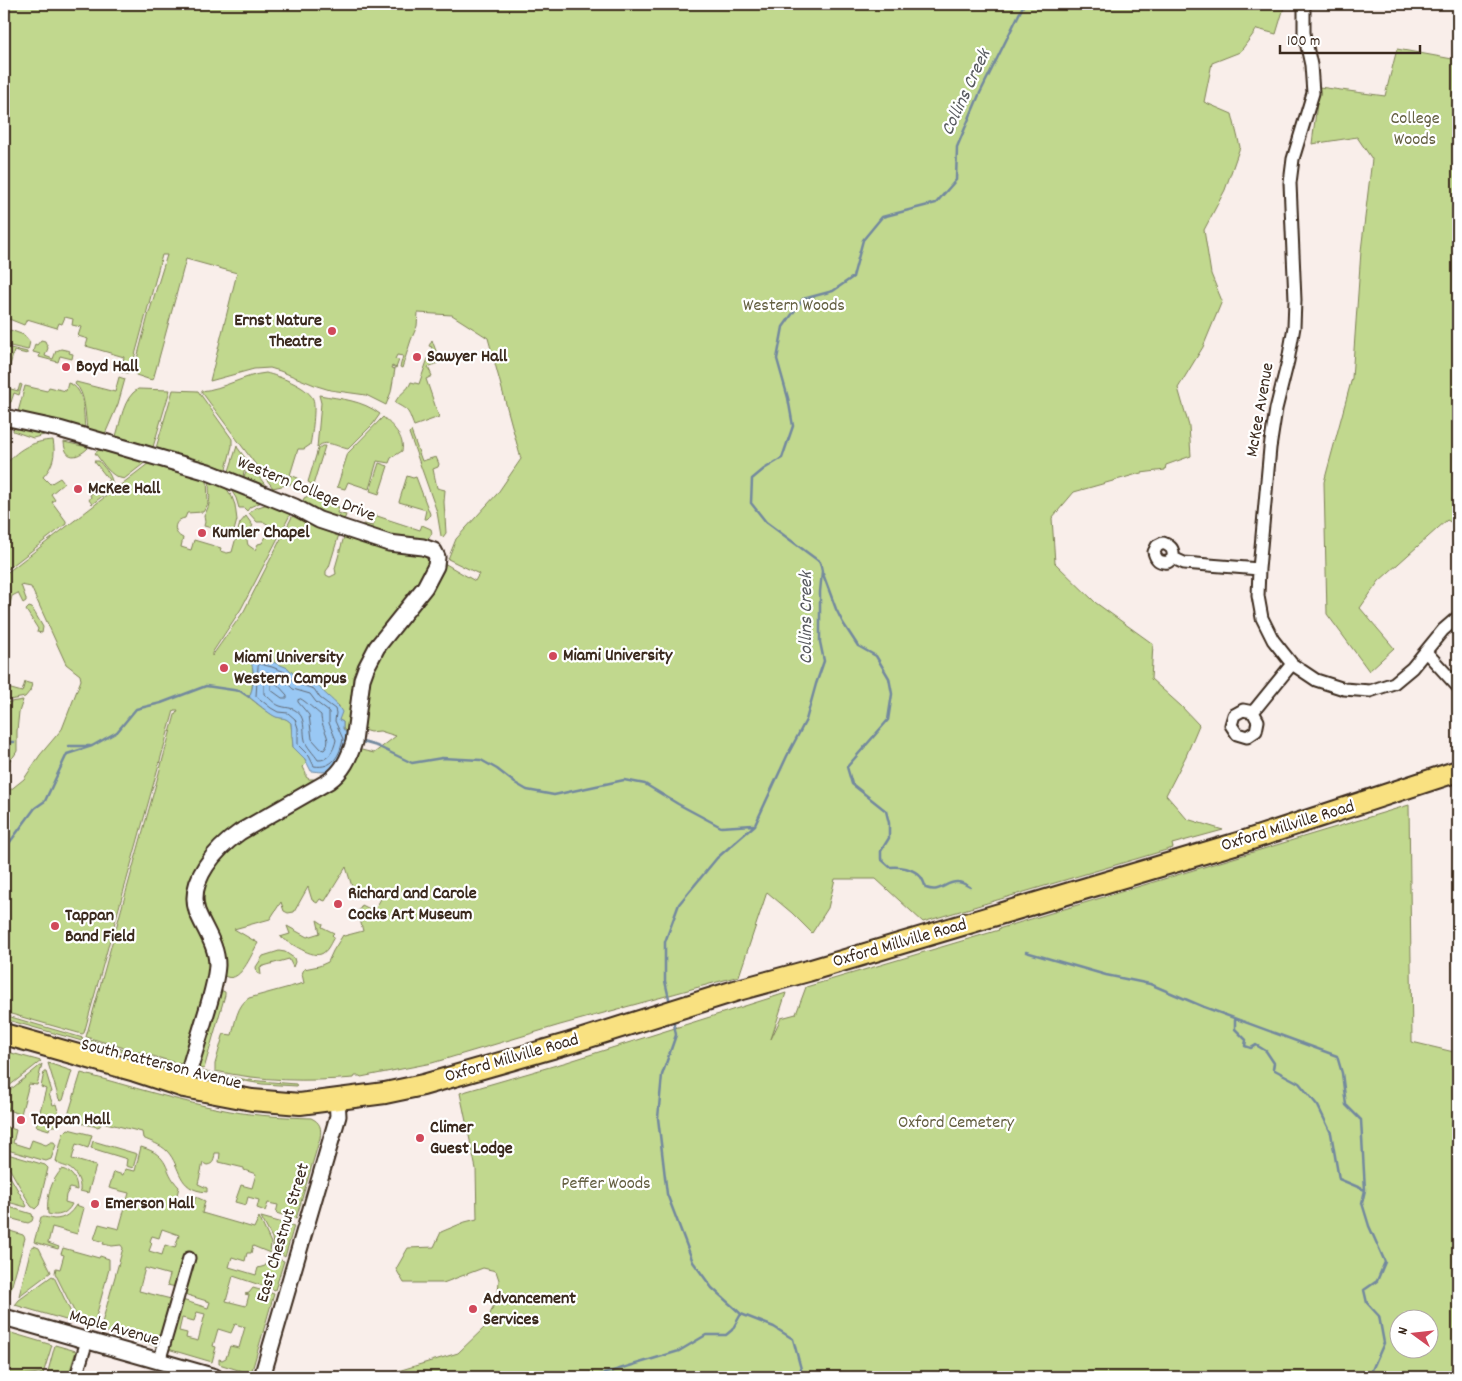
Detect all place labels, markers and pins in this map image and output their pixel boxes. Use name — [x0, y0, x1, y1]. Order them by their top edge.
place label: Ernst Nature Theatre — [234, 309, 322, 355]
marker: Ernst Nature Theatre — [326, 325, 338, 337]
place label: Sawyer Hall — [427, 345, 508, 370]
marker: Sawyer Hall — [411, 351, 423, 363]
place label: Boyd Hall — [76, 355, 139, 380]
marker: Boyd Hall — [60, 361, 72, 373]
place label: McKee Hall — [88, 477, 161, 502]
marker: McKee Hall — [72, 483, 84, 495]
place label: Kumler Chapel — [212, 521, 310, 546]
marker: Kumler Chapel — [196, 527, 208, 539]
place label: Miami University — [563, 644, 673, 669]
place label: Miami University Western Campus — [234, 646, 347, 692]
marker: Miami University — [547, 650, 559, 662]
marker: Miami University Western Campus — [218, 662, 230, 674]
place label: Richard and Carole Cocks Art Museum — [348, 882, 477, 928]
marker: Richard and Carole Cocks Art Museum — [332, 898, 344, 910]
place label: Tappan Band Field — [65, 904, 135, 950]
marker: Tappan Band Field — [49, 920, 61, 932]
place label: Tappan Hall — [31, 1108, 111, 1133]
marker: Tappan Hall — [15, 1114, 27, 1126]
place label: Climer Guest Lodge — [430, 1116, 513, 1162]
marker: Climer Guest Lodge — [414, 1132, 426, 1144]
place label: Emerson Hall — [105, 1192, 195, 1217]
marker: Emerson Hall — [89, 1198, 101, 1210]
place label: Advancement Services — [483, 1287, 576, 1333]
marker: Advancement Services — [467, 1303, 479, 1315]

